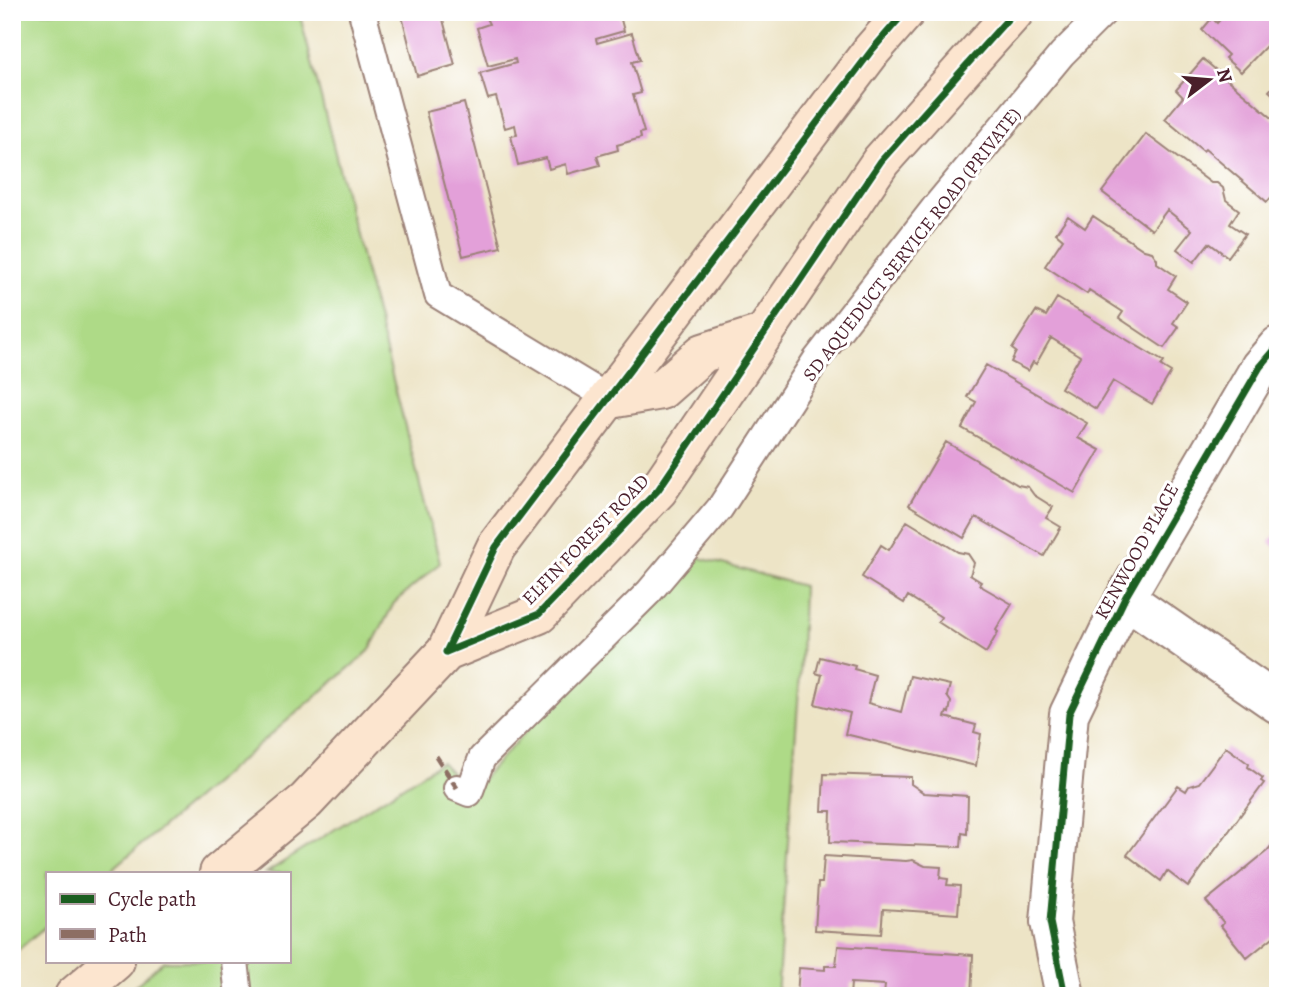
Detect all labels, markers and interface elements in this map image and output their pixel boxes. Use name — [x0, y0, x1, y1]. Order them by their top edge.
north arrow — [1174, 46, 1244, 116]
text: N — [1210, 65, 1239, 86]
street label: SD AQUEDUCT SERVICE ROAD (PRIVATE) — [797, 102, 1027, 387]
street label: ELFIN FOREST ROAD — [516, 468, 655, 611]
street label: KENWOOD PLACE — [1089, 479, 1185, 624]
legend — [46, 872, 290, 962]
text: Cycle path — [108, 885, 197, 913]
text: Path — [108, 921, 147, 949]

